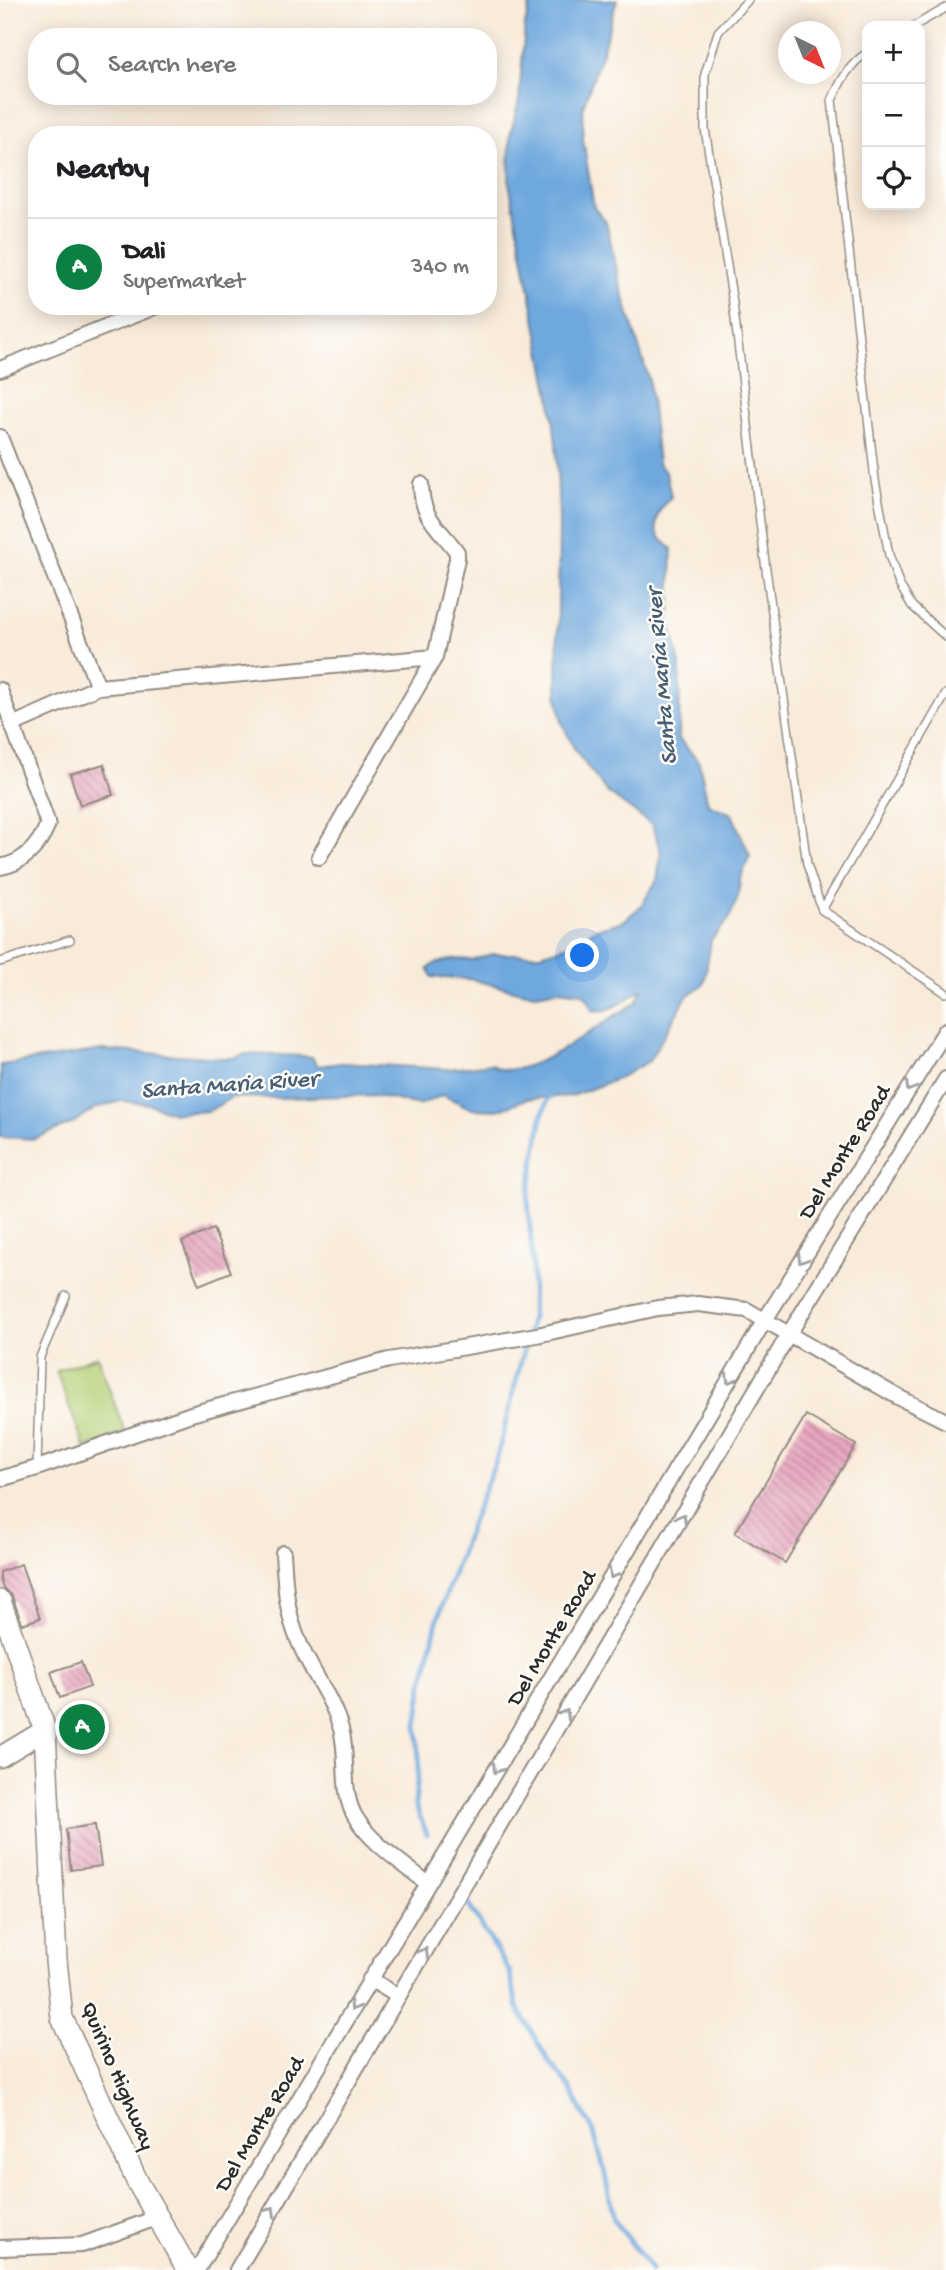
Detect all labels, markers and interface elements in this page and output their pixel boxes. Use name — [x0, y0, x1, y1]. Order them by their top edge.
north arrow — [778, 21, 841, 84]
map controls — [862, 21, 925, 210]
button: + — [862, 21, 925, 84]
search box — [28, 28, 497, 105]
icon: search — [52, 48, 90, 86]
text: Search here — [108, 51, 236, 82]
button: − — [862, 84, 925, 147]
button: locate — [862, 147, 925, 210]
text: Nearby — [56, 154, 149, 189]
text: Dali — [123, 238, 166, 269]
text: A — [72, 254, 86, 281]
text: 340 m — [411, 254, 469, 281]
text: Supermarket — [123, 269, 245, 296]
water label: Santa Maria River — [641, 583, 686, 766]
your location — [565, 938, 599, 972]
water label: Santa Maria River — [140, 1066, 323, 1107]
street label: Del Monte Road — [793, 1079, 899, 1227]
one-way arrow — [905, 1080, 918, 1093]
one-way arrow — [798, 1252, 811, 1265]
one-way arrow — [725, 1371, 738, 1384]
one-way arrow — [673, 1513, 686, 1526]
street label: Del Monte Road — [501, 1565, 605, 1713]
one-way arrow — [609, 1566, 622, 1579]
pin: A — [59, 1701, 105, 1753]
one-way arrow — [557, 1708, 570, 1721]
one-way arrow — [492, 1762, 505, 1775]
one-way arrow — [416, 1946, 429, 1959]
street label: Quirino Highway — [73, 1998, 160, 2154]
one-way arrow — [349, 1999, 362, 2012]
street label: Del Monte Road — [209, 2051, 313, 2199]
one-way arrow — [263, 2206, 276, 2219]

